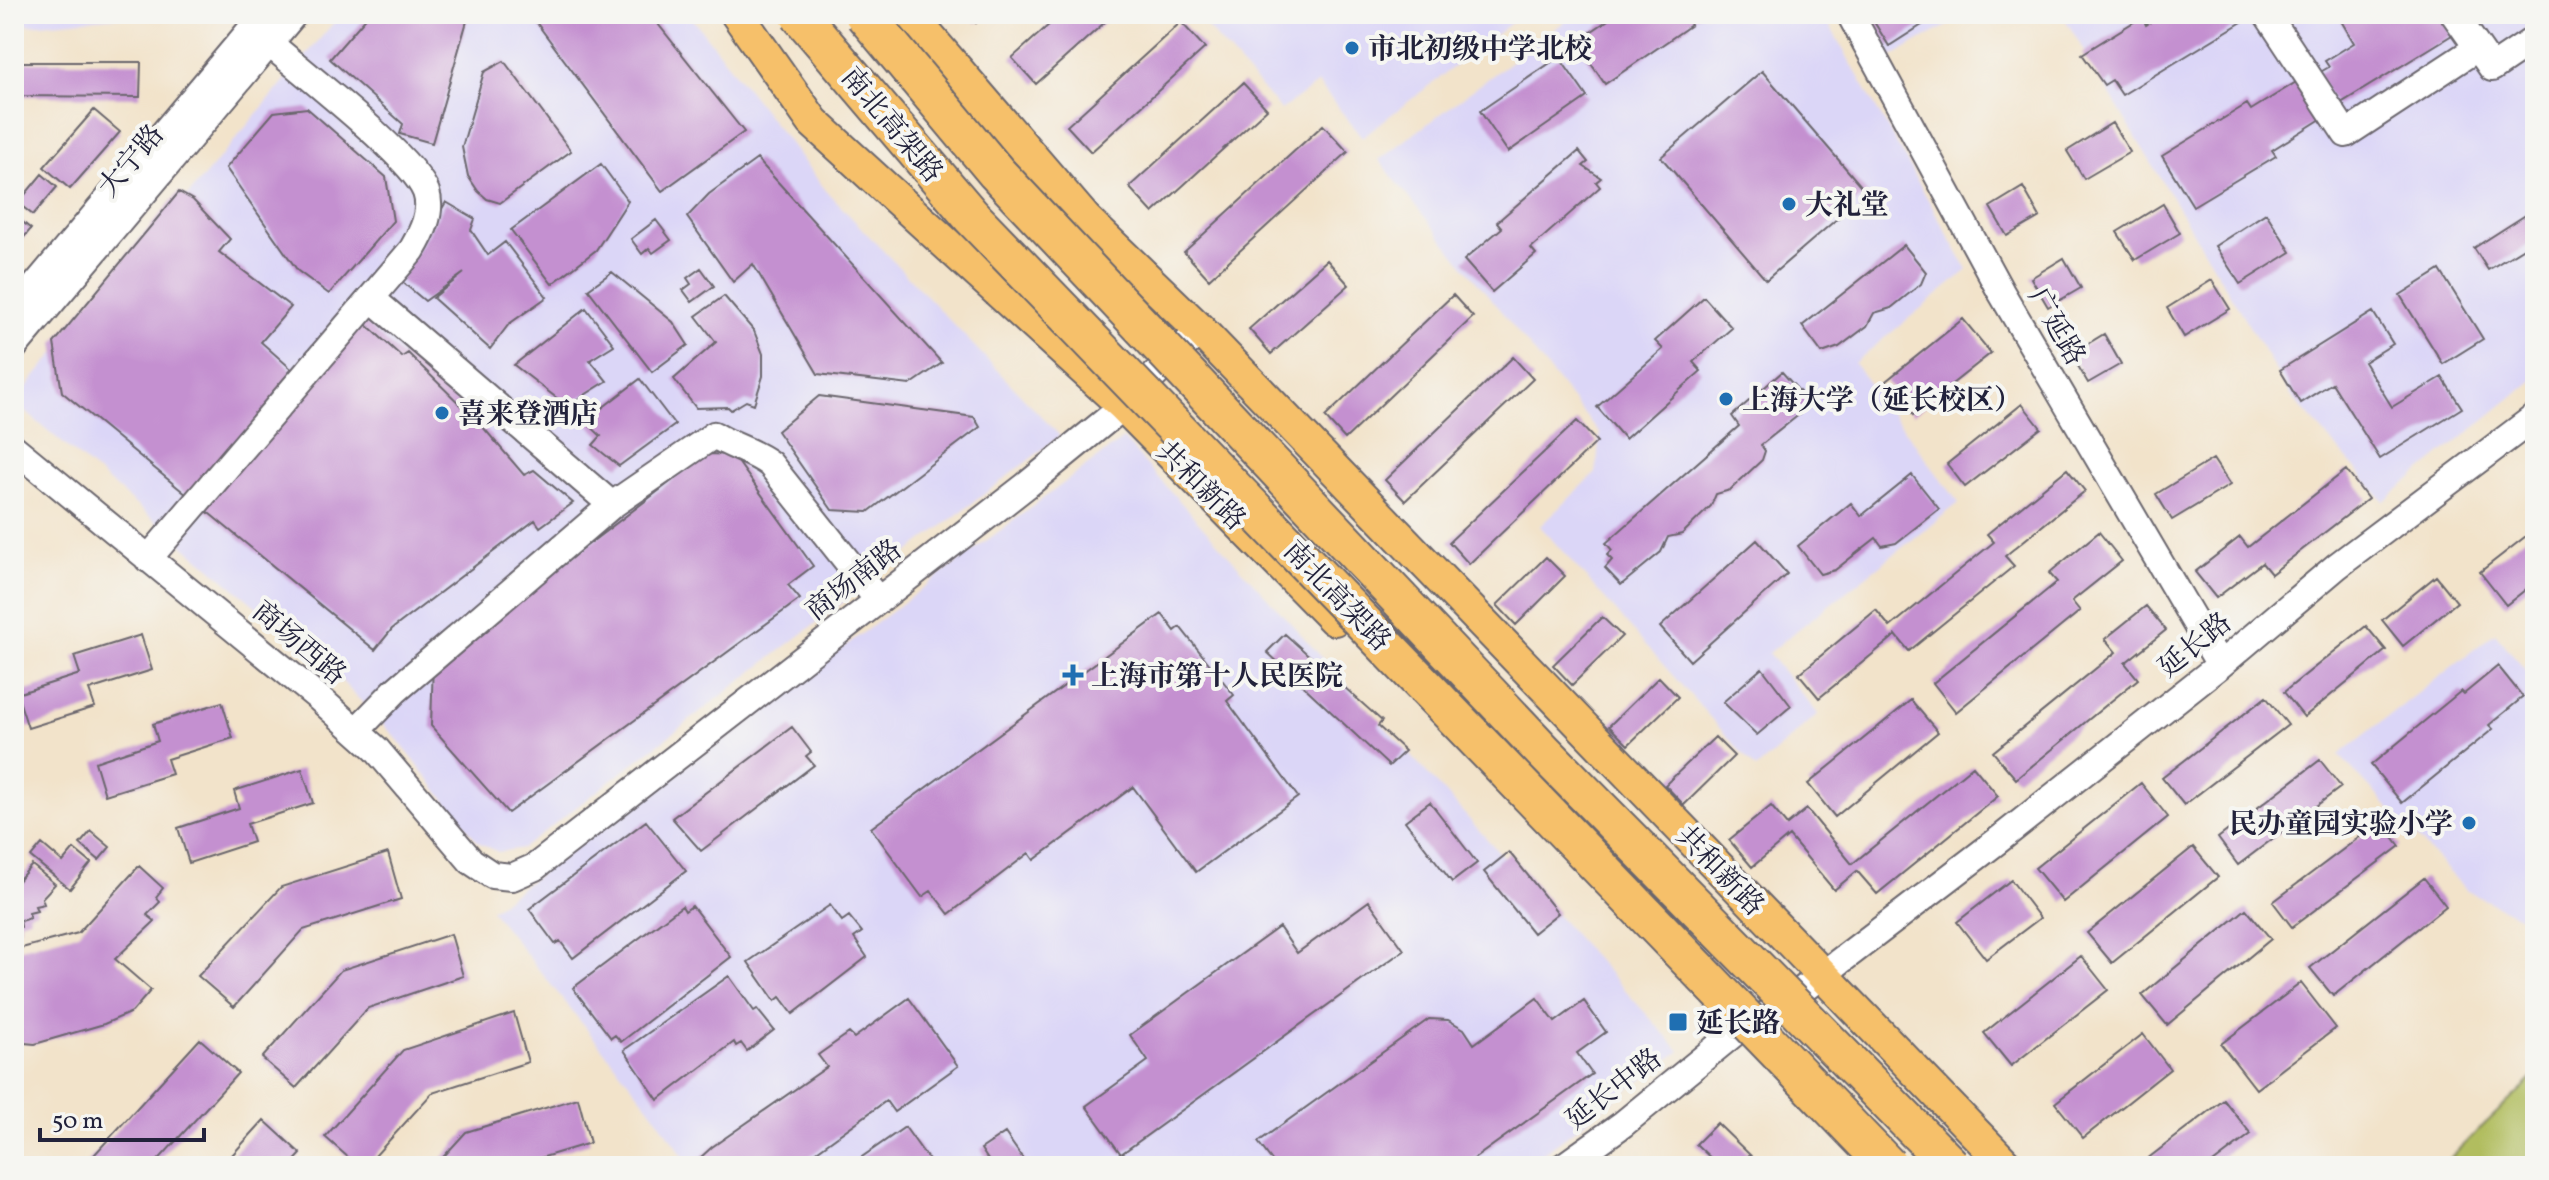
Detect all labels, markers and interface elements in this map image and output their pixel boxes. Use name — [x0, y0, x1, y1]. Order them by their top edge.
place label: 市北初级中学北校 — [1368, 31, 1592, 70]
marker: 市北初级中学北校 — [1343, 39, 1361, 57]
street label: 南北高架路 — [831, 59, 951, 192]
street label: 大宁路 — [90, 117, 174, 206]
place label: 大礼堂 — [1805, 187, 1889, 226]
marker: 大礼堂 — [1780, 195, 1798, 213]
street label: 广延路 — [2018, 281, 2094, 373]
place label: 上海大学（延长校区） — [1742, 382, 2022, 421]
marker: 上海大学（延长校区） — [1717, 390, 1735, 408]
place label: 喜来登酒店 — [458, 396, 598, 435]
marker: 喜来登酒店 — [433, 404, 451, 422]
street label: 共和新路 — [1147, 433, 1254, 540]
street label: 商场南路 — [798, 531, 911, 631]
street label: 南北高架路 — [1274, 533, 1399, 661]
street label: 商场西路 — [243, 593, 354, 695]
street label: 延长路 — [2151, 604, 2240, 688]
place label: 上海市第十人民医院 — [1091, 658, 1343, 697]
marker: 上海市第十人民医院 — [1062, 664, 1084, 686]
place label: 民办童园实验小学 — [2229, 806, 2453, 845]
marker: 民办童园实验小学 — [2460, 814, 2478, 832]
street label: 共和新路 — [1666, 818, 1772, 926]
place label: 延长路 — [1696, 1005, 1780, 1044]
marker: 延长路 — [1667, 1011, 1689, 1033]
street label: 延长中路 — [1558, 1040, 1671, 1140]
scale bar — [40, 1092, 204, 1142]
text: 50 m — [52, 1105, 104, 1139]

